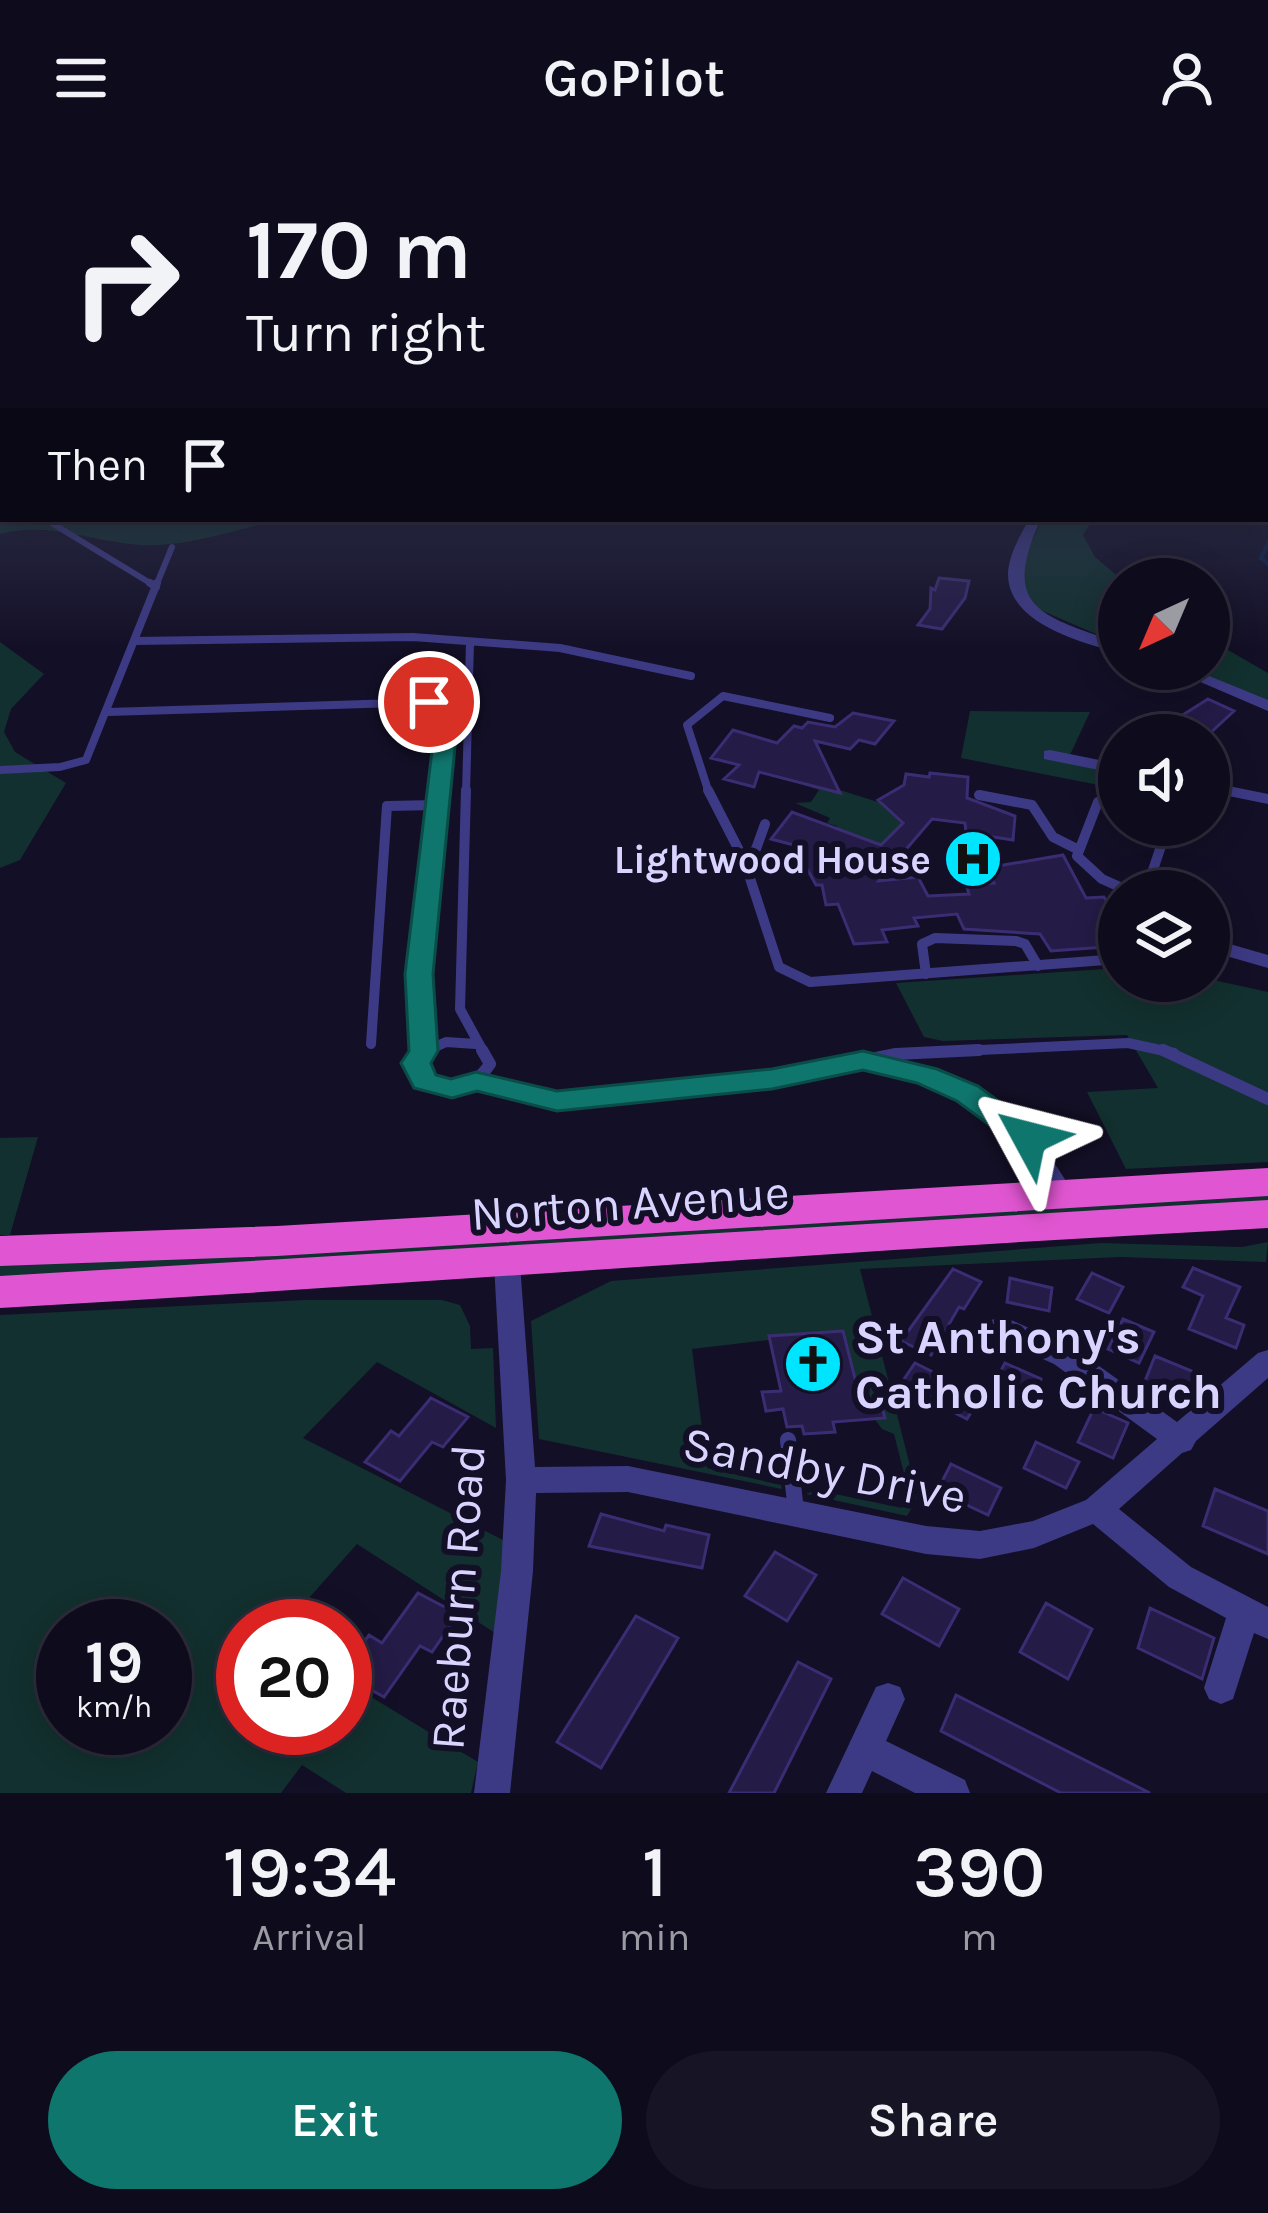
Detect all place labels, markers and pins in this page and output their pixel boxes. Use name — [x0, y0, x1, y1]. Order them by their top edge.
pin — [378, 651, 480, 753]
hospital icon: Lightwood House — [942, 828, 1004, 890]
place label: Lightwood House — [614, 837, 931, 883]
place label: St Anthony's Catholic Church — [855, 1309, 1222, 1420]
church icon: St Anthony's Catholic Church — [782, 1333, 844, 1395]

